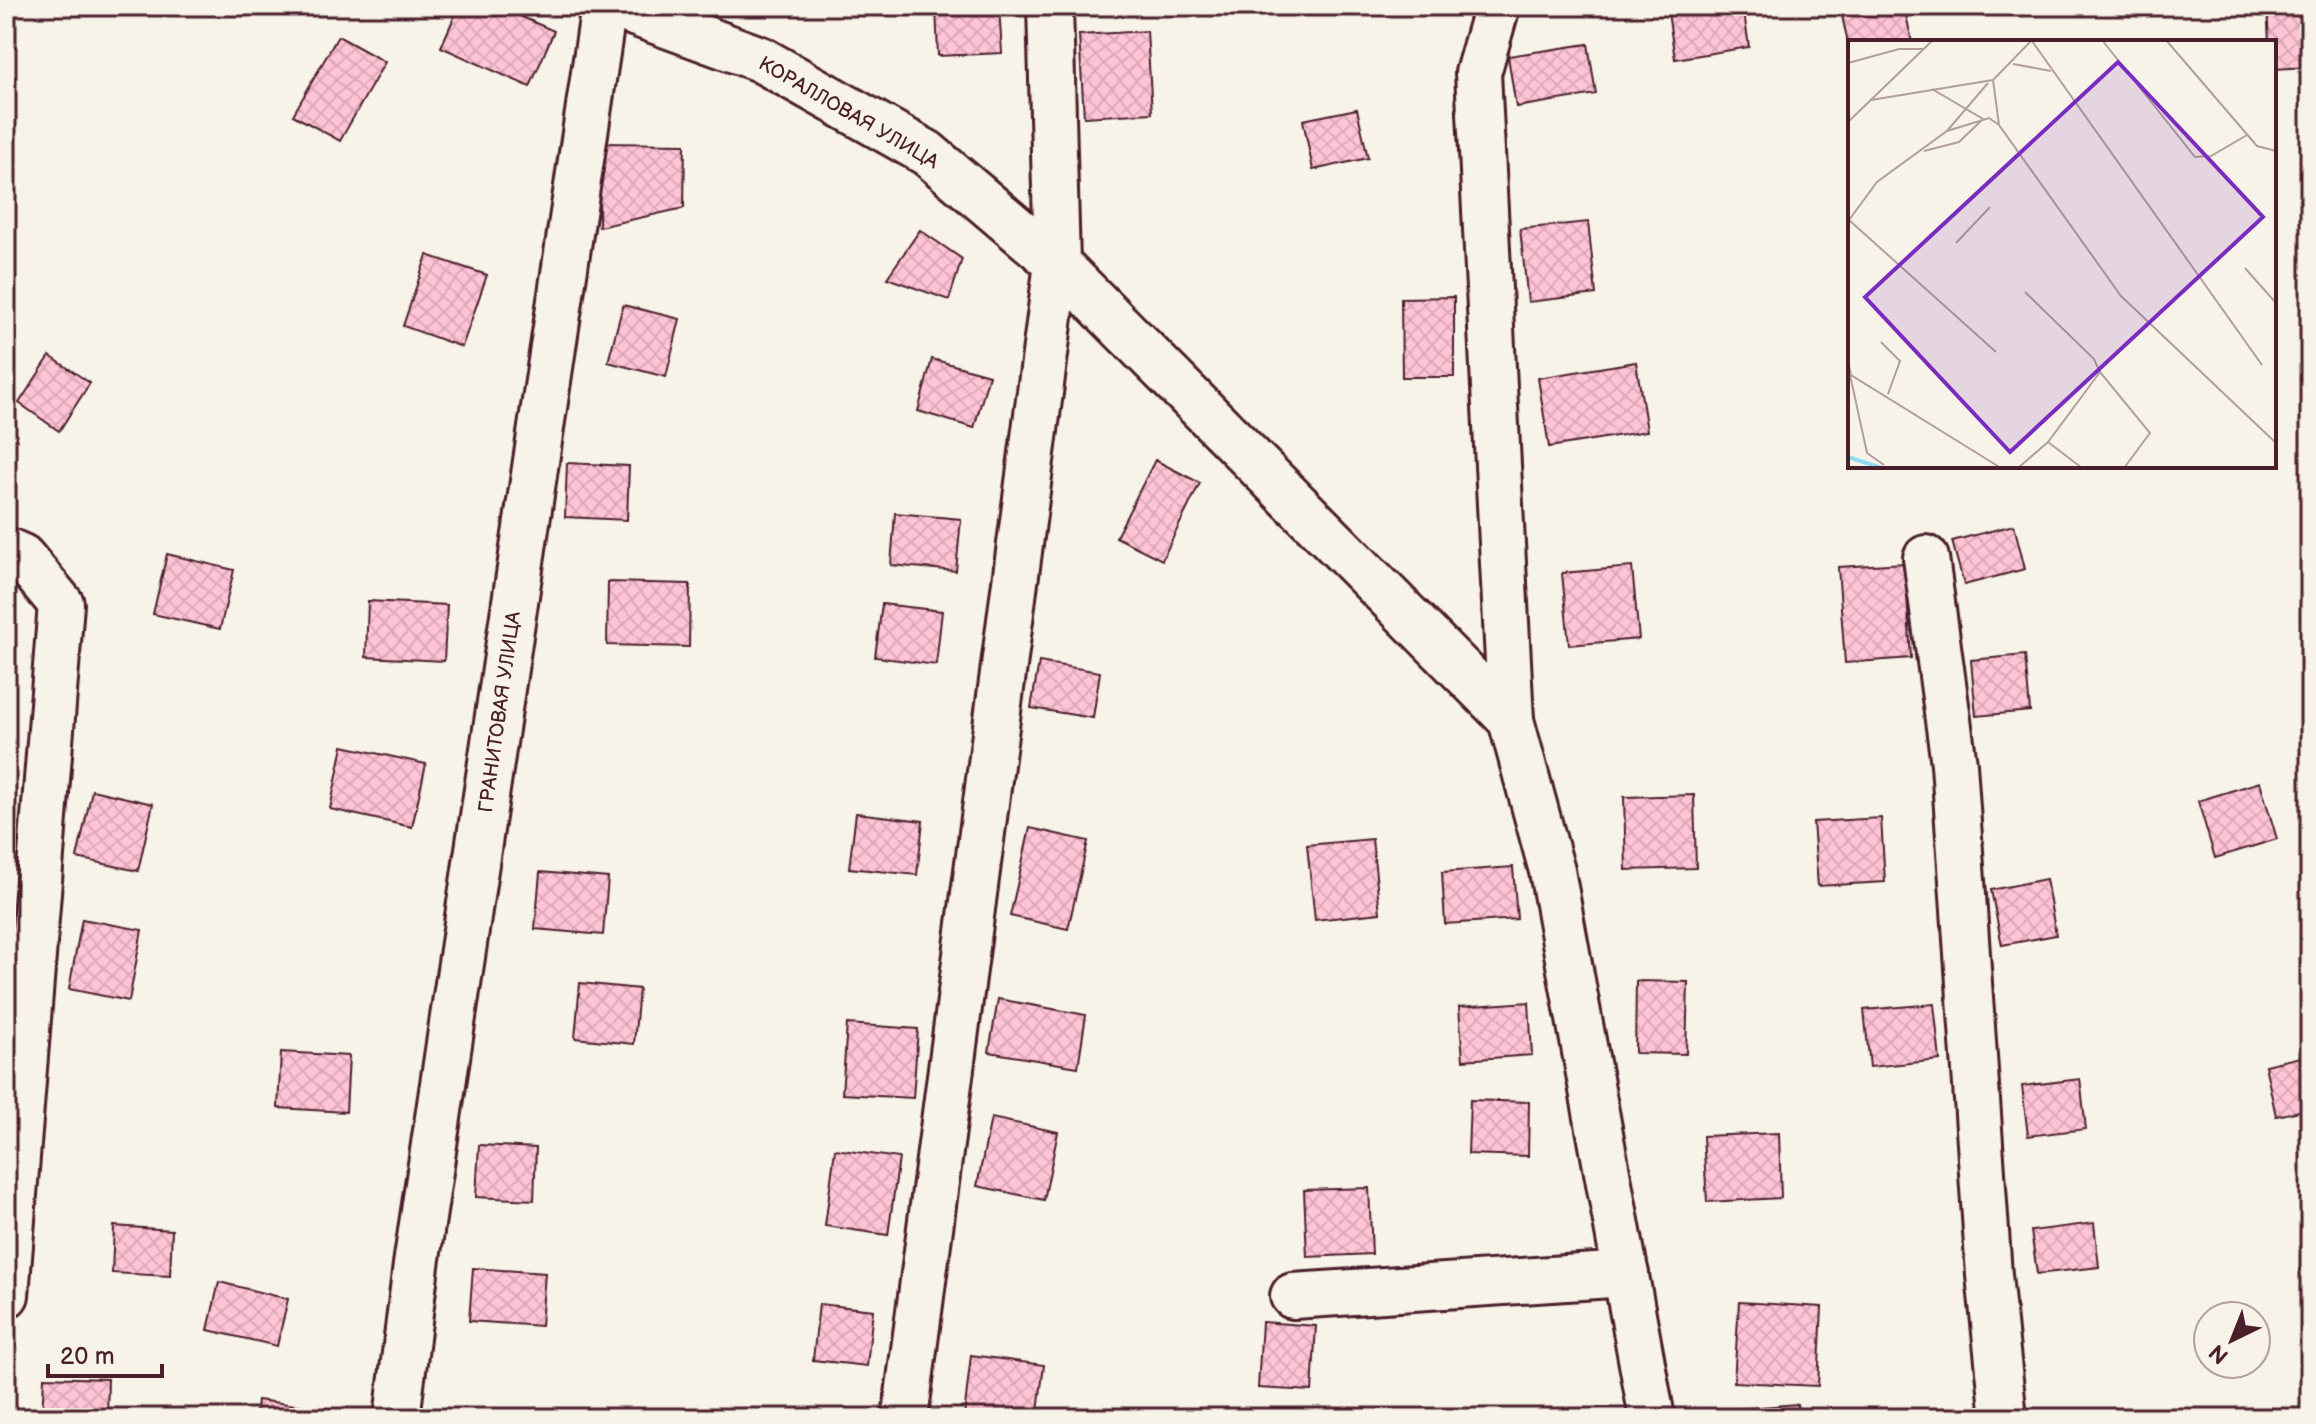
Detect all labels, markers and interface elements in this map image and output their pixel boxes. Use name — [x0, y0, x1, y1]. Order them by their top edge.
inset map — [1848, 40, 2276, 468]
street label: КОРАЛЛОВАЯ УЛИЦА — [754, 52, 943, 175]
street label: ГРАНИТОВАЯ УЛИЦА — [474, 609, 526, 814]
north arrow — [2192, 1300, 2272, 1380]
scale bar — [48, 1328, 162, 1378]
text: N — [2204, 1338, 2235, 1369]
text: 20 m — [60, 1342, 115, 1371]

